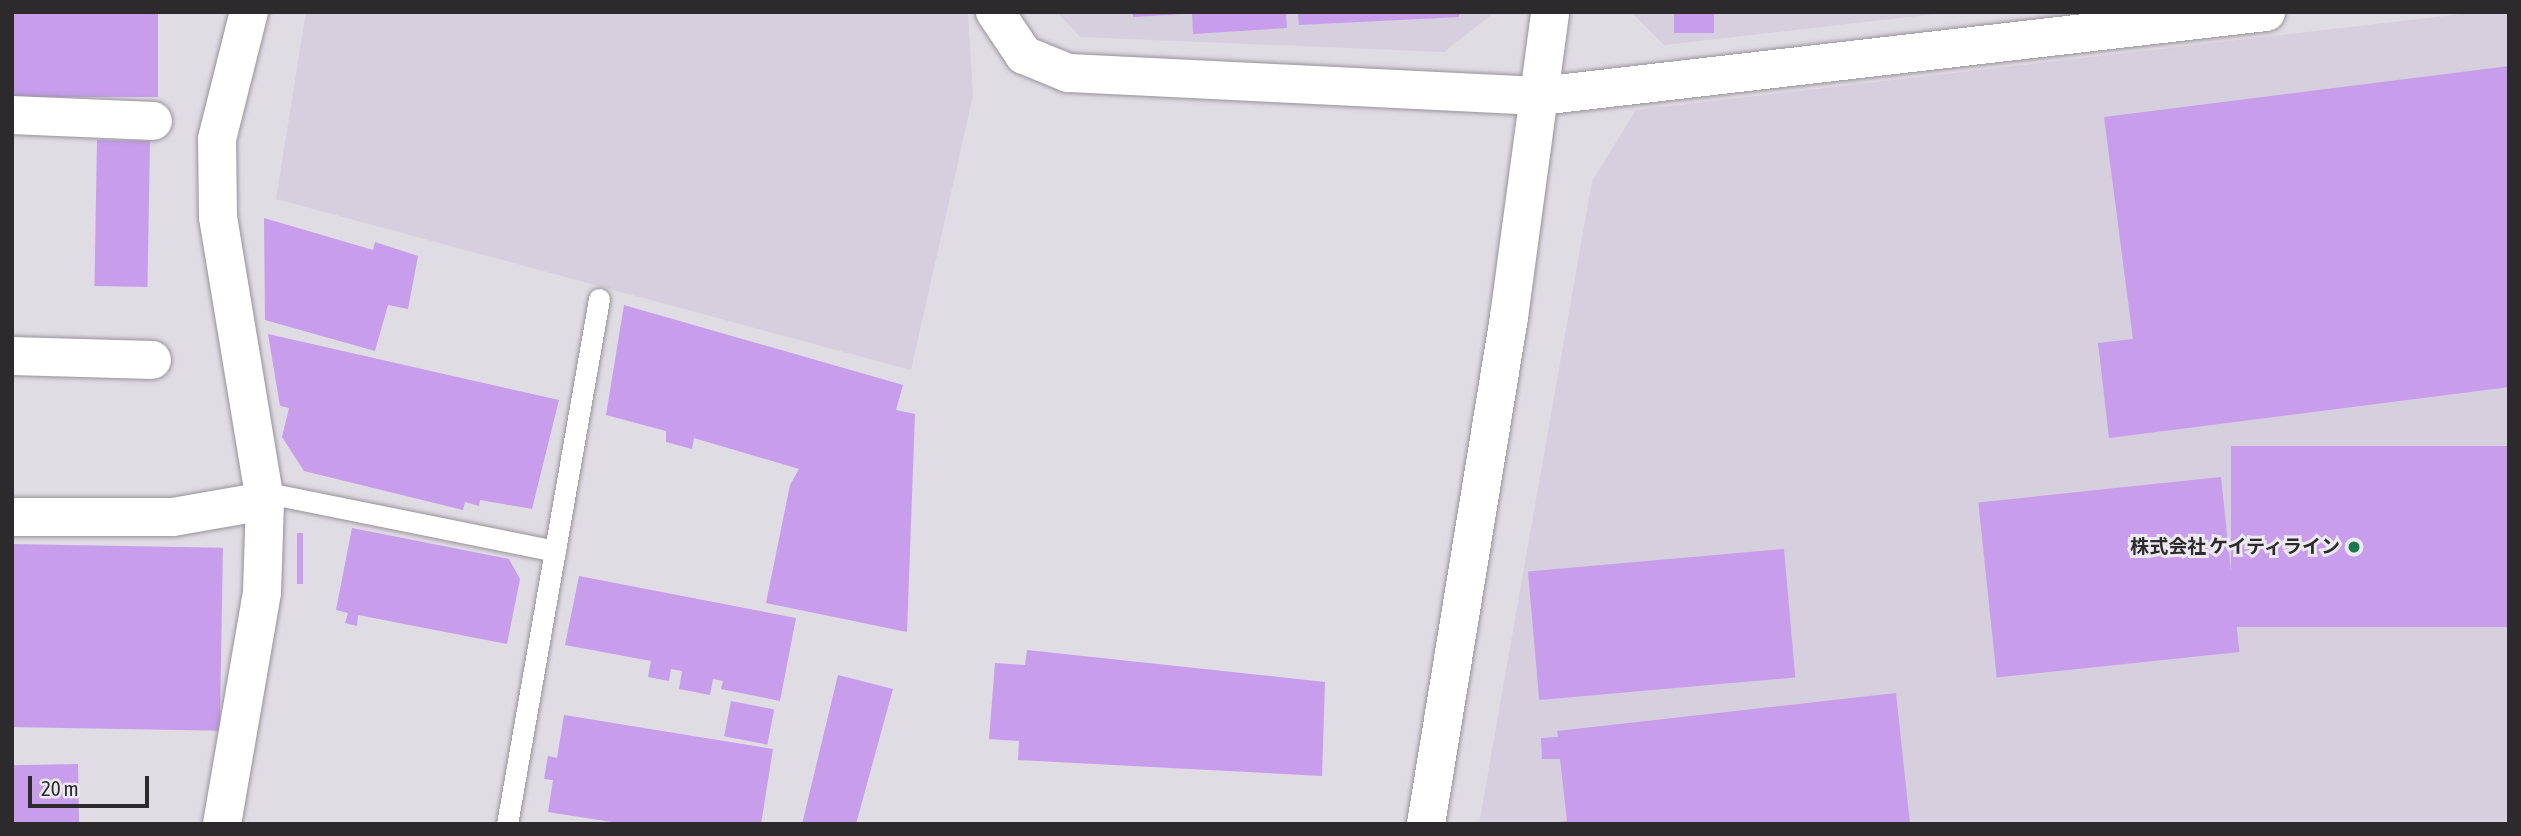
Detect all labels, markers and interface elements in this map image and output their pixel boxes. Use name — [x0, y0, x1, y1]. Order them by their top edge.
place label: 株式会社 ケイティライン — [2128, 536, 2340, 558]
marker: 株式会社 ケイティライン — [2346, 539, 2362, 555]
scale bar — [32, 762, 152, 806]
text: 20 m — [41, 776, 79, 800]

